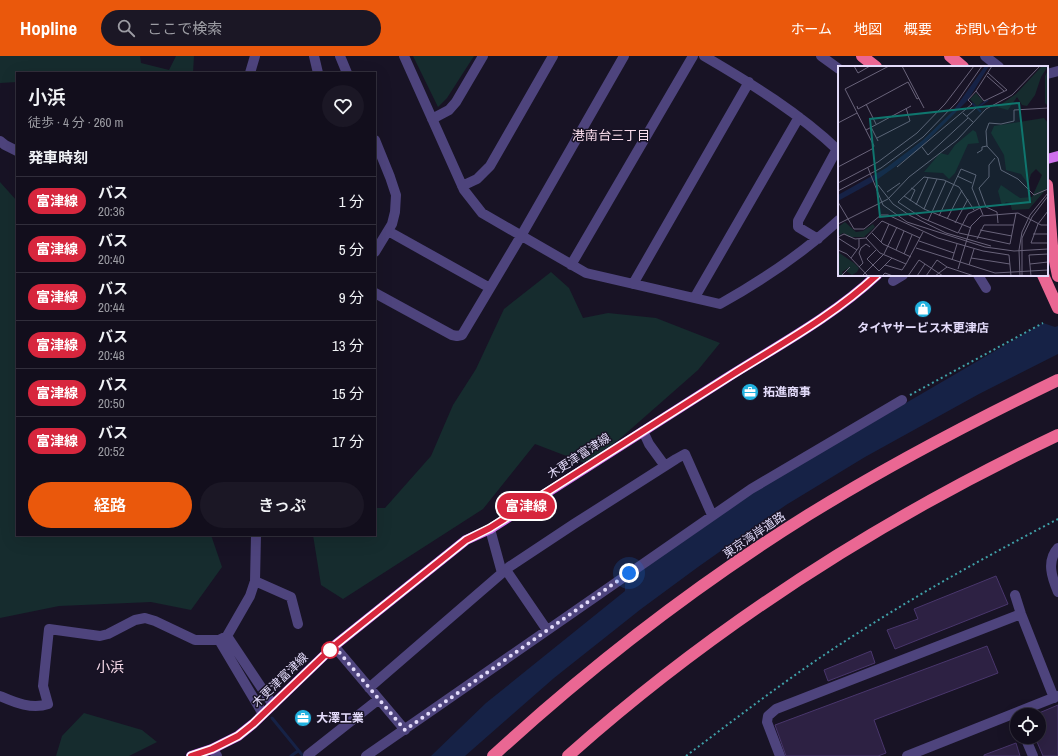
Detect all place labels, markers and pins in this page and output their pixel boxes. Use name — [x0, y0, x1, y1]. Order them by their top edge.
shop icon: タイヤサービス木更津店 — [913, 299, 933, 319]
place label: タイヤサービス木更津店 — [857, 320, 989, 336]
office icon: 拓進商事 — [740, 382, 760, 402]
place label: 拓進商事 — [763, 384, 811, 400]
unlabelled marker — [321, 641, 339, 659]
office icon: 大澤工業 — [293, 708, 313, 728]
place label: 大澤工業 — [316, 710, 364, 726]

